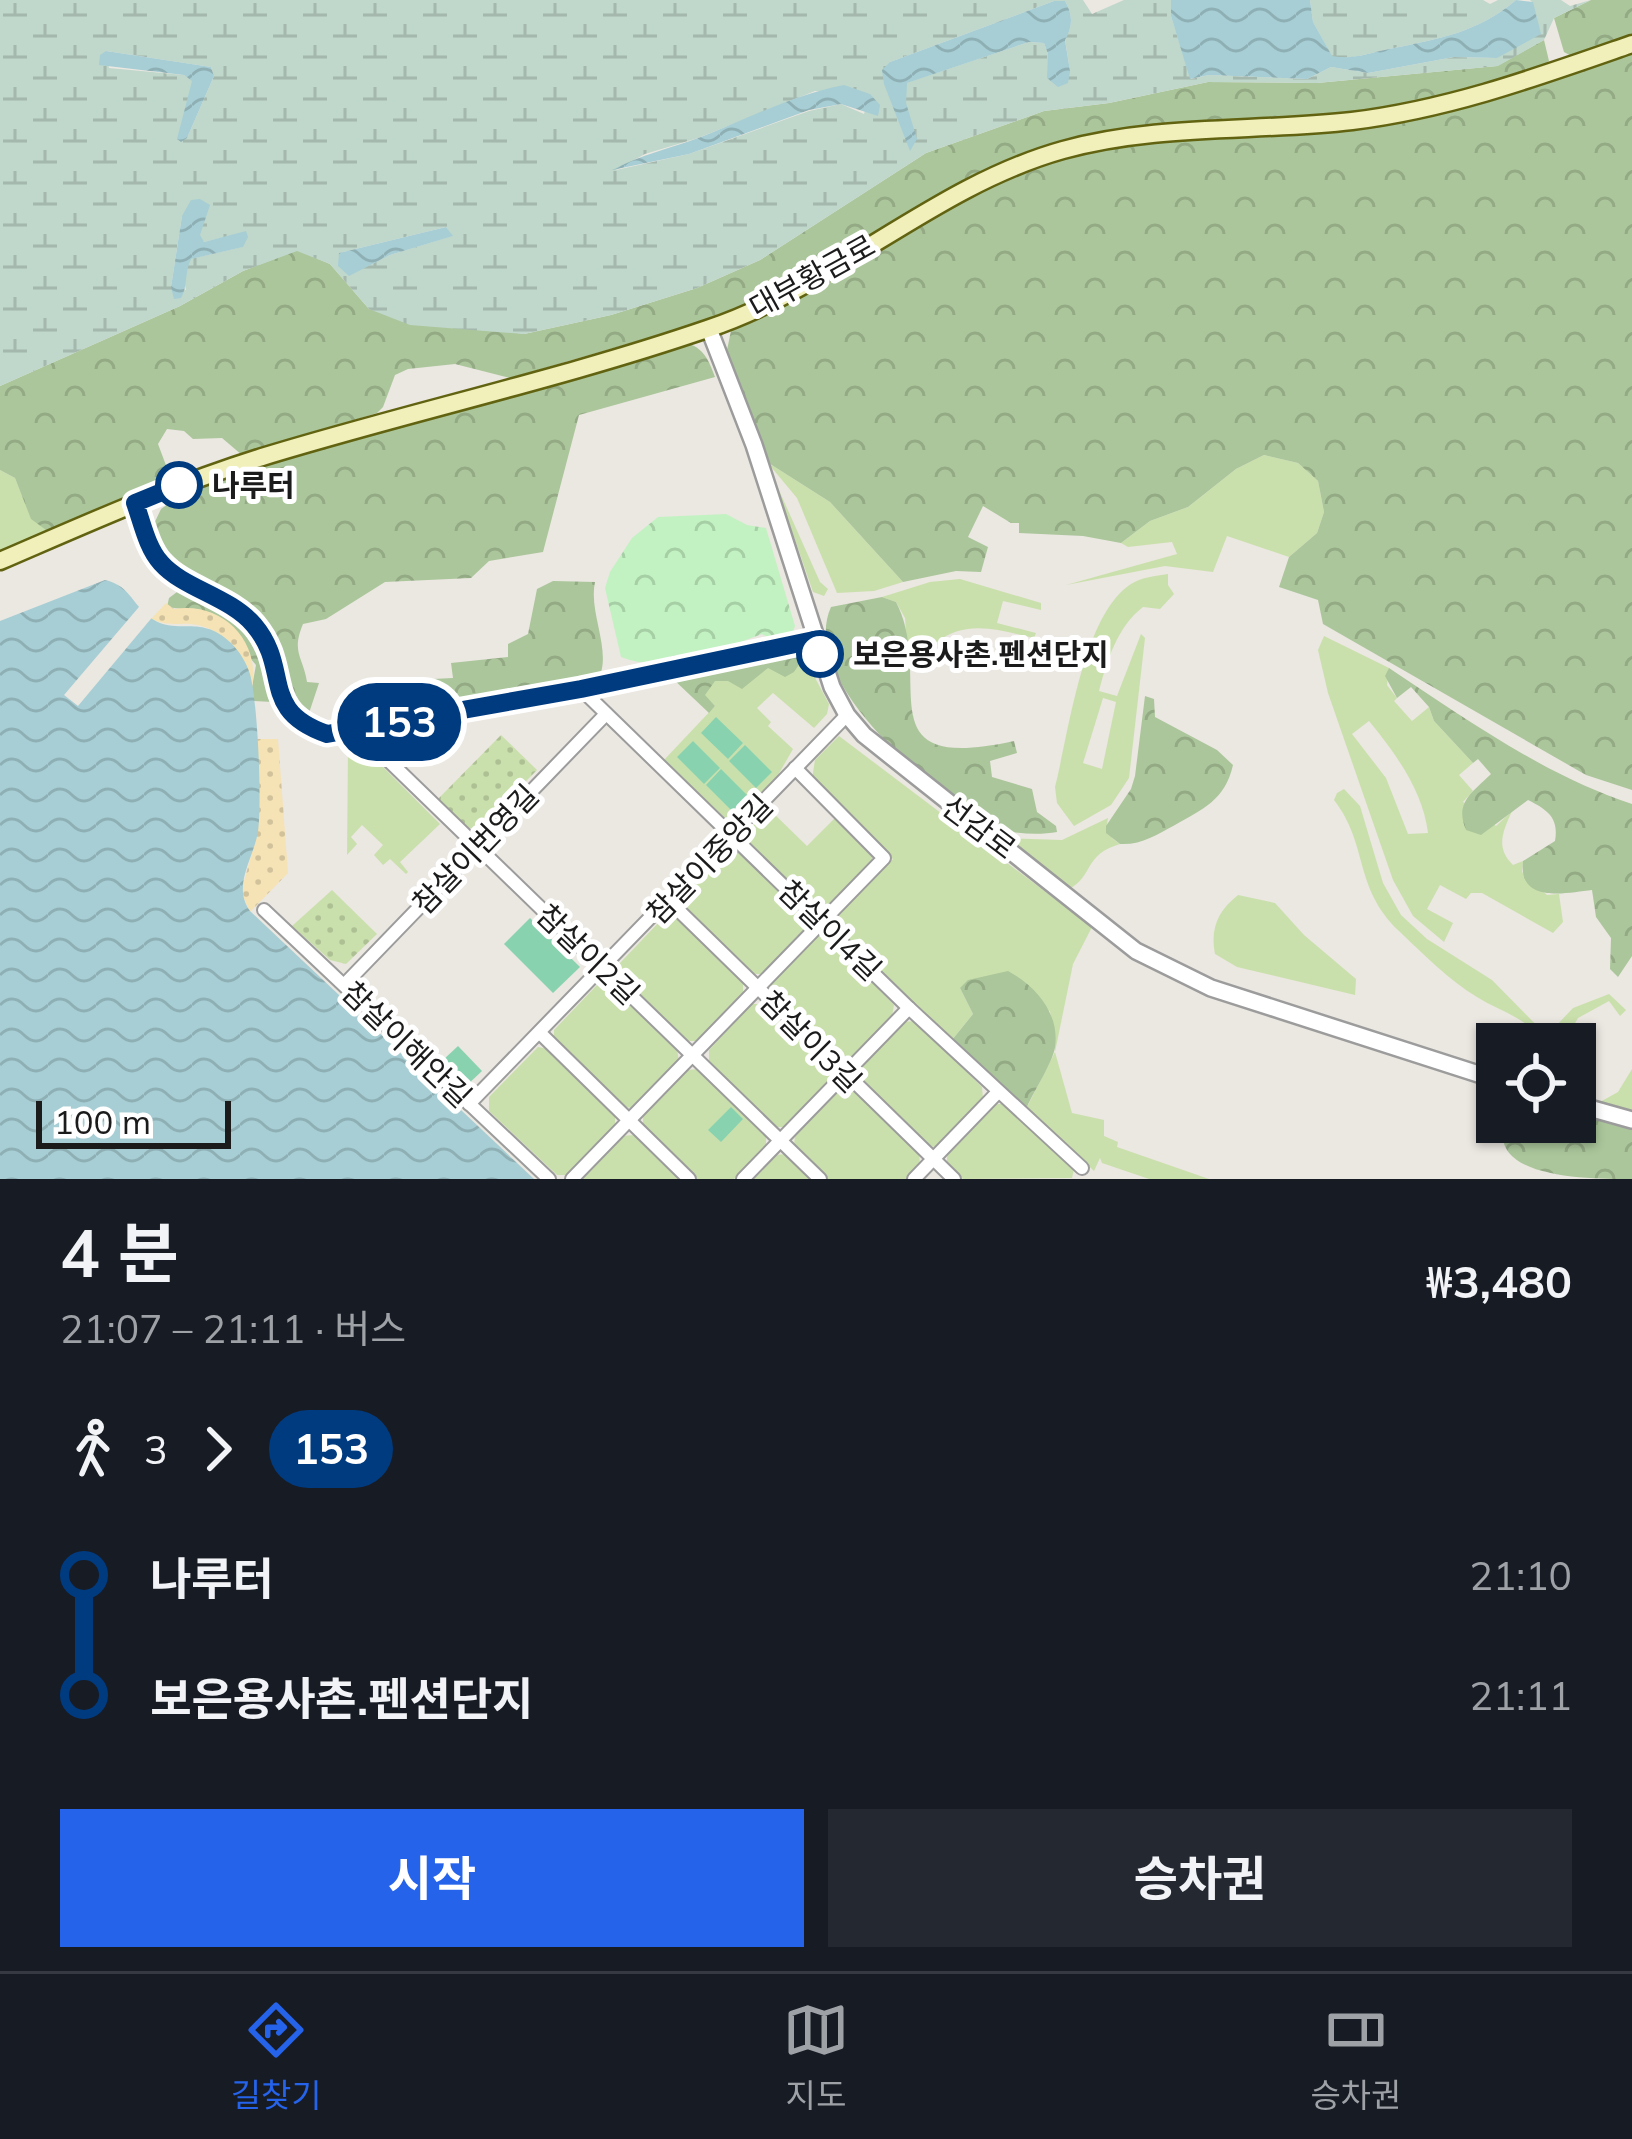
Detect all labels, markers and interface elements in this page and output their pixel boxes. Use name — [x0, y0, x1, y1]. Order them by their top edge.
street label: 대부황금로 — [742, 226, 882, 326]
marker: 나루터 — [157, 463, 201, 507]
place label: 나루터 — [212, 466, 295, 504]
marker: 보은용사촌.펜션단지 — [798, 632, 842, 676]
place label: 보은용사촌.펜션단지 — [853, 635, 1109, 673]
line badge: 153 — [330, 683, 468, 761]
text: 153 — [361, 695, 437, 748]
street label: 참살이번영길 — [404, 776, 546, 922]
street label: 참살이중앙길 — [638, 786, 780, 932]
street label: 선감로 — [934, 787, 1024, 867]
street label: 참살이4길 — [771, 872, 889, 988]
street label: 참살이2길 — [529, 896, 647, 1012]
street label: 참살이해안길 — [334, 973, 480, 1115]
street label: 참살이3길 — [752, 982, 870, 1100]
map controls — [1476, 1023, 1596, 1143]
button: locate — [1476, 1023, 1596, 1143]
scale bar — [36, 1095, 231, 1148]
text: 100 m — [54, 1101, 151, 1142]
text: 4 분 — [60, 1211, 178, 1294]
text: ₩3,480 — [1426, 1253, 1572, 1309]
text: 21:07 – 21:11 · 버스 — [60, 1304, 406, 1353]
icon: walk — [60, 1416, 126, 1482]
icon: forward — [185, 1416, 251, 1482]
text: 153 — [293, 1422, 369, 1475]
text: 3 — [144, 1425, 167, 1474]
text: 나루터 — [150, 1550, 274, 1606]
text: 21:10 — [1470, 1551, 1572, 1600]
text: 보은용사촌.펜션단지 — [150, 1670, 534, 1726]
text: 21:11 — [1470, 1671, 1572, 1720]
button: 시작 — [60, 1809, 804, 1947]
button: 승차권 — [828, 1809, 1572, 1947]
tab: 길찾기 — [231, 1997, 322, 2117]
tab: 지도 — [783, 1997, 849, 2117]
tab: 승차권 — [1310, 1997, 1401, 2117]

